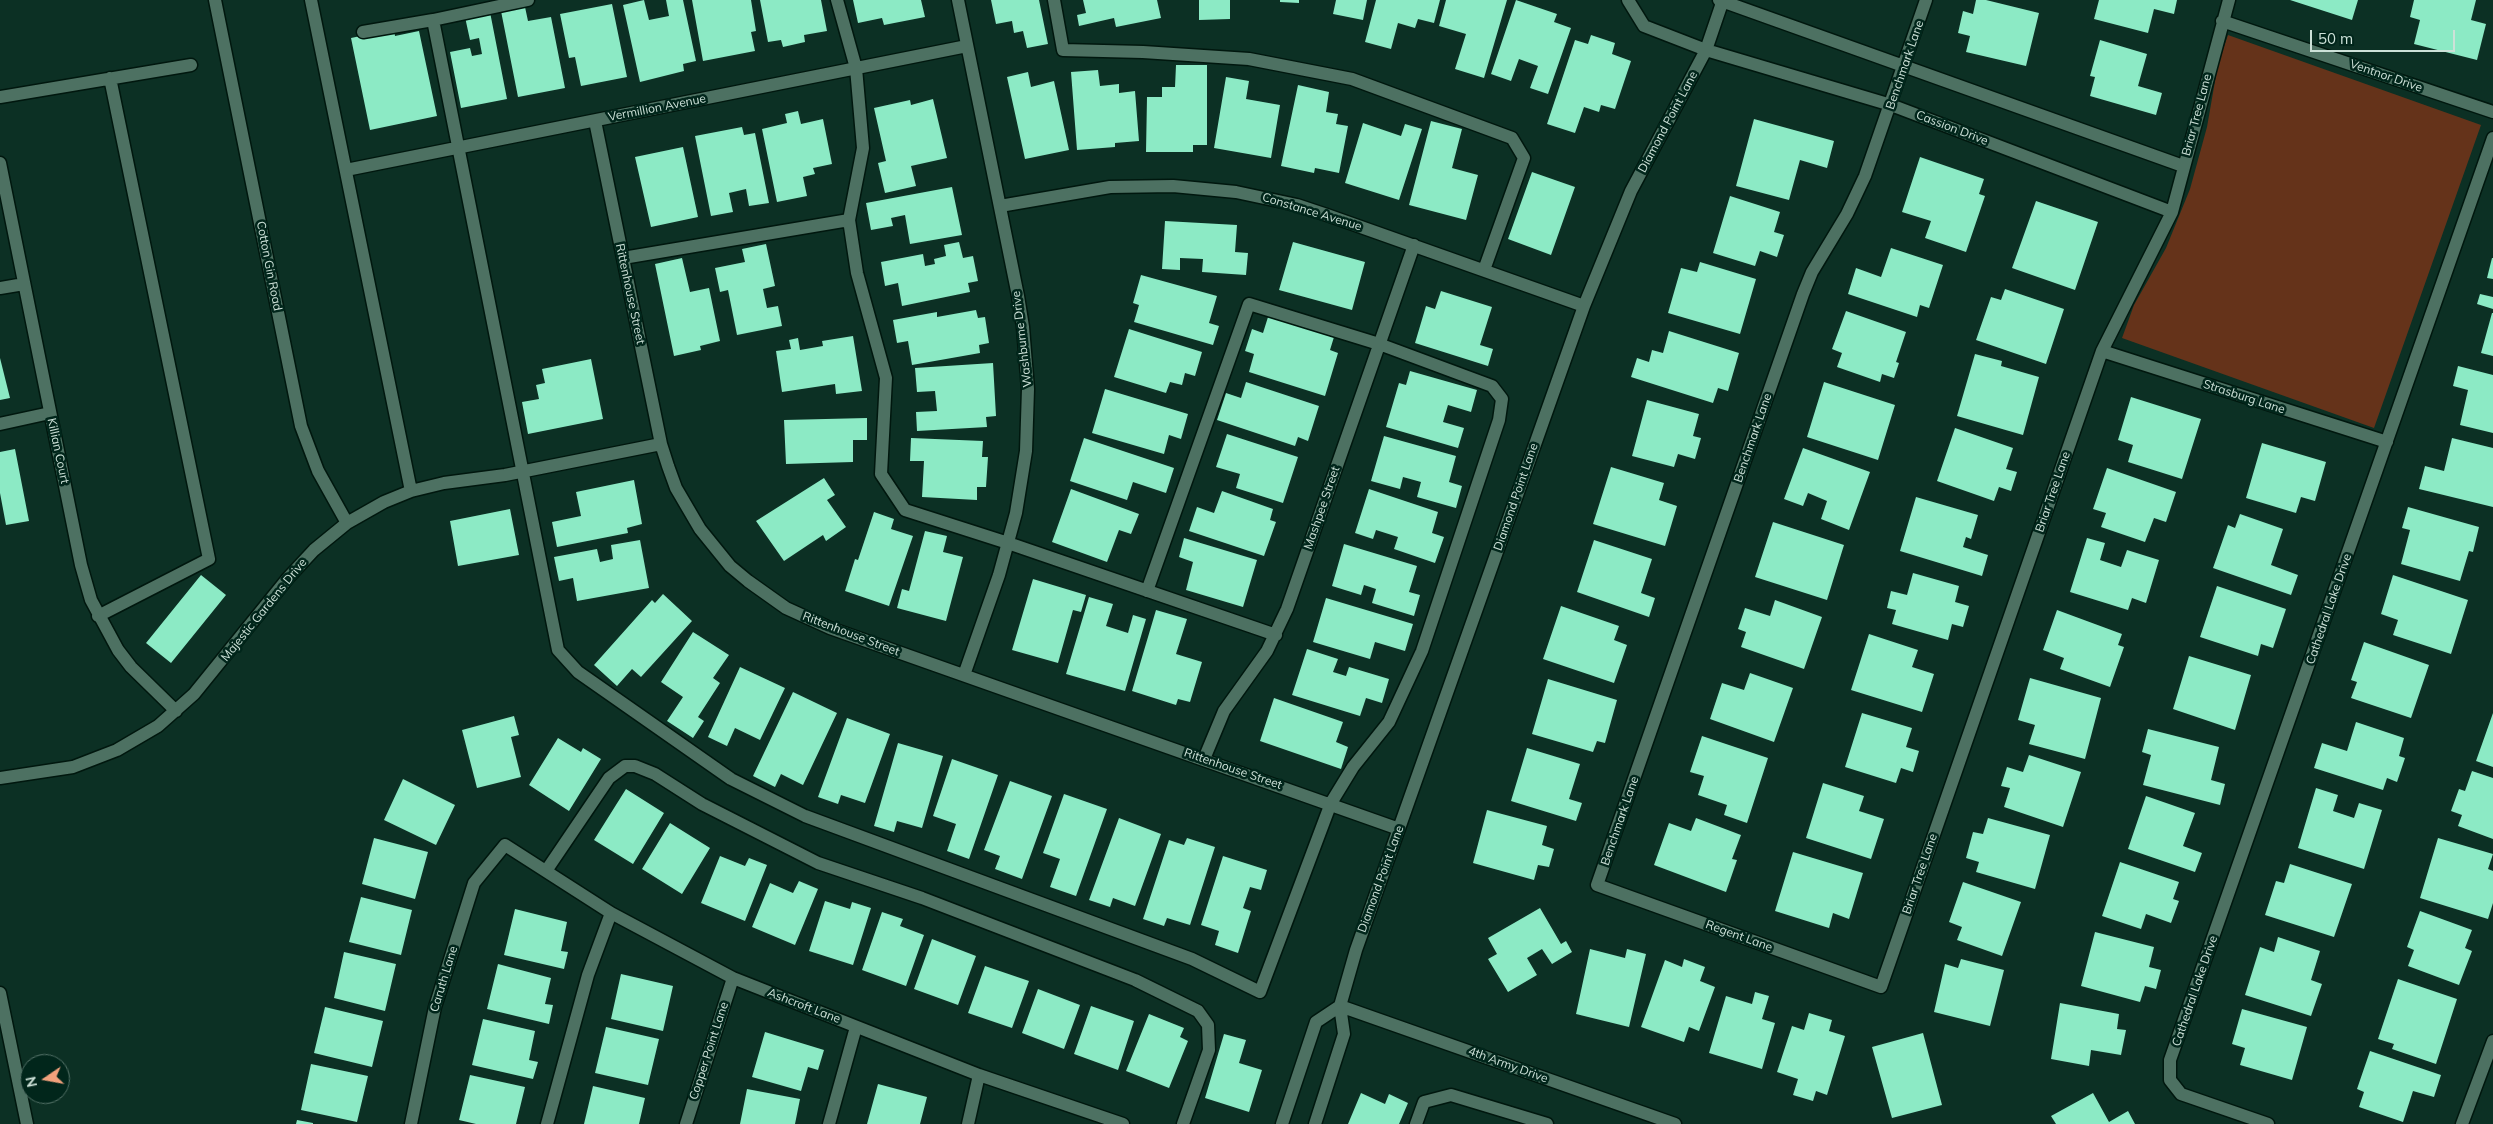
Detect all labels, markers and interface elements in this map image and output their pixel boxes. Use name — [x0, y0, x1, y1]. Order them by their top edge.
street label: Benchmark Lane — [1883, 19, 1927, 111]
scale bar — [2313, 20, 2458, 52]
text: 50 m — [2318, 29, 2353, 48]
street label: Ventnor Drive — [2348, 57, 2424, 95]
street label: Diamond Point Lane — [1635, 69, 1701, 175]
street label: Briar Tree Lane — [2179, 72, 2215, 158]
street label: Vermillion Avenue — [607, 91, 707, 125]
street label: Cassion Drive — [1914, 108, 1990, 148]
street label: Constance Avenue — [1261, 190, 1363, 234]
street label: Cotton Gin Road — [253, 220, 285, 312]
street label: Rittenhouse Street — [612, 242, 648, 346]
street label: Washburne Drive — [1009, 290, 1035, 388]
street label: Strasburg Lane — [2201, 377, 2287, 417]
street label: Benchmark Lane — [1731, 392, 1775, 484]
street label: Killian Court — [44, 417, 72, 485]
street label: Diamond Point Lane — [1491, 441, 1541, 553]
street label: Briar Tree Lane — [2032, 450, 2074, 534]
street label: Mashpee Street — [1301, 465, 1343, 551]
street label: Cathedral Lake Drive — [2303, 552, 2355, 666]
street label: Majestic Gardens Drive — [218, 556, 310, 664]
street label: Rittenhouse Street — [801, 609, 901, 659]
street label: Rittenhouse Street — [1182, 746, 1284, 792]
street label: Benchmark Lane — [1598, 775, 1642, 867]
street label: Diamond Point Lane — [1355, 824, 1407, 934]
street label: Briar Tree Lane — [1899, 832, 1941, 916]
street label: Regent Lane — [1704, 917, 1774, 955]
street label: Cathedral Lake Drive — [2169, 934, 2221, 1048]
street label: Caruth Lane — [427, 944, 461, 1014]
street label: Ashcroft Lane — [765, 985, 843, 1027]
street label: Copper Point Lane — [686, 1000, 732, 1102]
street label: 4th Army Drive — [1466, 1044, 1550, 1086]
north arrow — [20, 1054, 70, 1104]
text: N — [21, 1075, 41, 1089]

